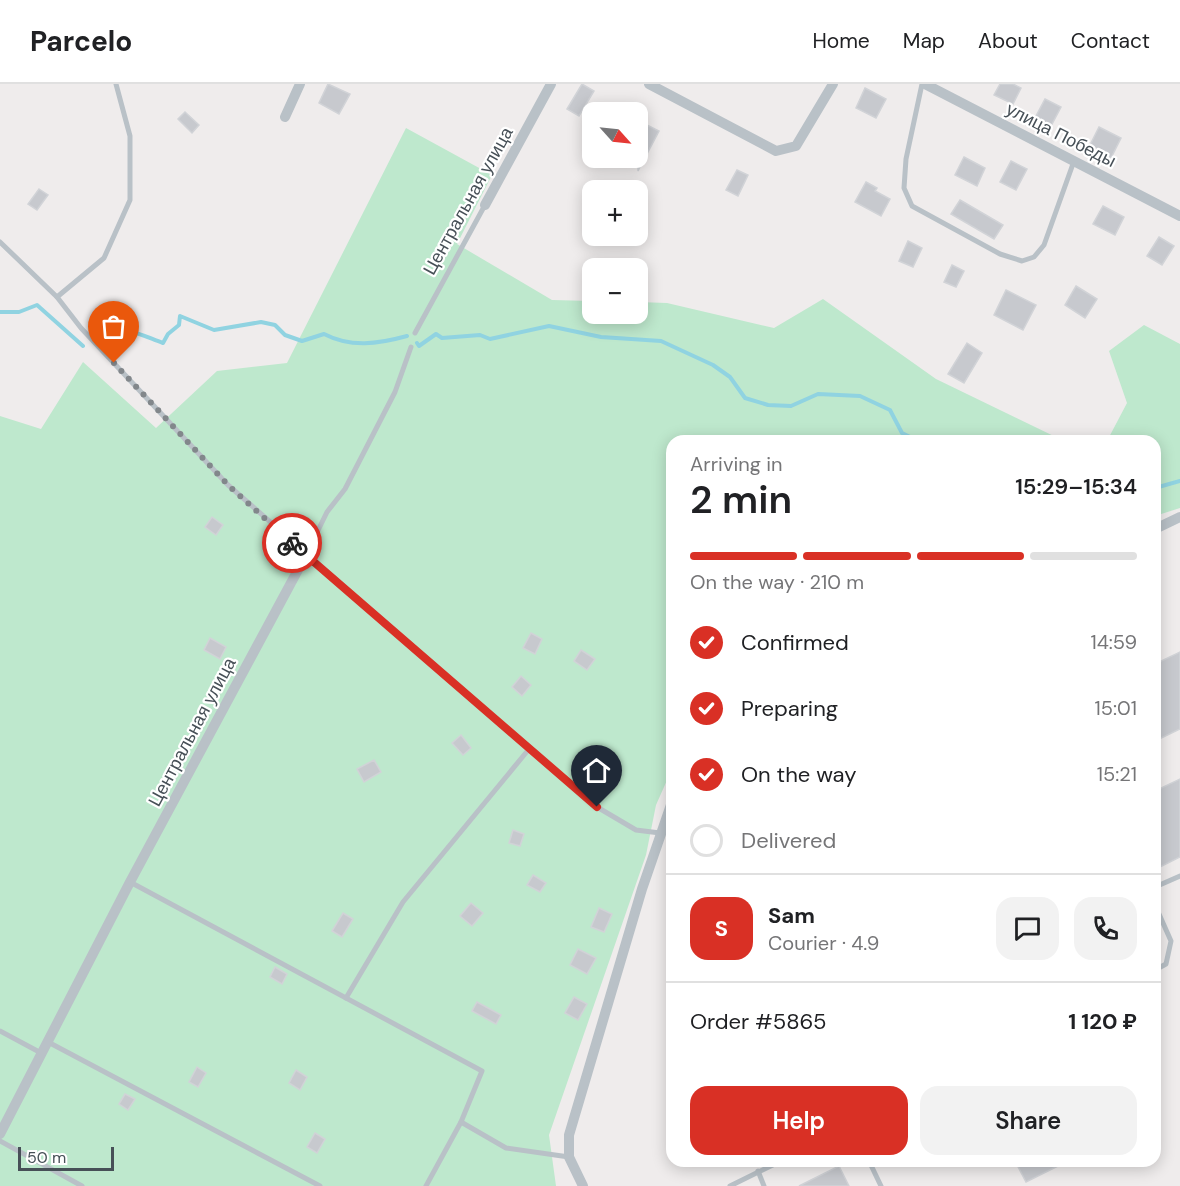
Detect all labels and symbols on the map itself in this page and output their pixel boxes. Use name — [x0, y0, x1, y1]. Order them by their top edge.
street label: улица Победы — [1002, 97, 1120, 173]
north arrow — [582, 102, 648, 168]
street label: Центральная улица — [417, 122, 519, 279]
pin — [88, 301, 139, 363]
courier — [262, 513, 322, 573]
street label: Центральная улица — [143, 652, 242, 811]
pin — [571, 745, 622, 807]
scale bar — [18, 1144, 114, 1172]

